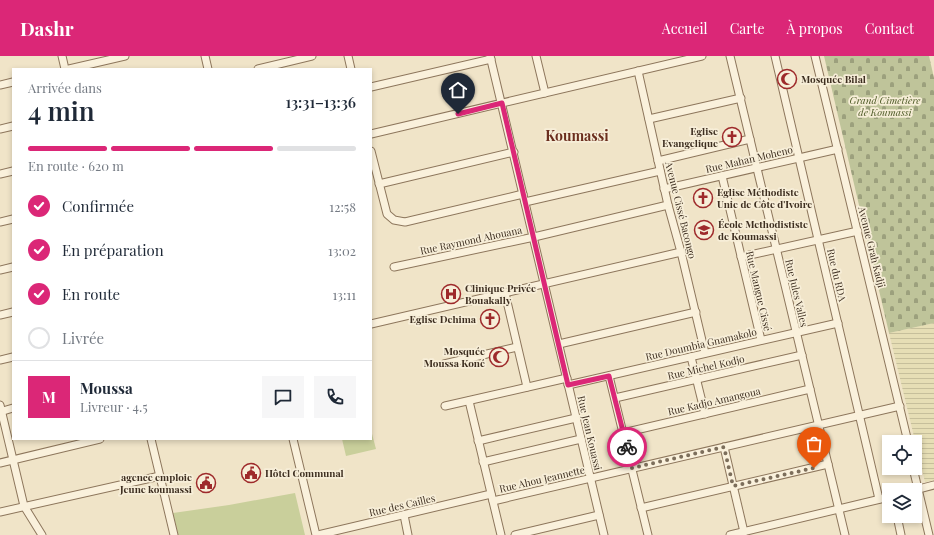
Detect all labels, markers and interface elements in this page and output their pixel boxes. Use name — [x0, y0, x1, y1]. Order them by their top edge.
text: Dashr — [20, 15, 74, 41]
text: Accueil — [662, 19, 708, 38]
text: Carte — [730, 19, 765, 38]
text: À propos — [787, 19, 843, 38]
text: Contact — [865, 19, 914, 38]
mosque icon: Mosquée Bilal — [776, 68, 798, 90]
place label: Mosquée Bilal — [801, 72, 866, 86]
pin — [441, 73, 475, 114]
text: Arrivée dans — [28, 79, 102, 96]
icon: home — [447, 79, 469, 101]
text: 13:31–13:36 — [285, 92, 356, 112]
text: 4 min — [28, 93, 95, 128]
park label: Grand Cimetière de Koumassi — [849, 93, 921, 119]
place label: Eglise Evangelique — [662, 124, 718, 150]
district label: Koumassi — [545, 126, 609, 145]
church icon: Eglise Evangelique — [721, 126, 743, 148]
street label: Rue Mahan Moheno — [704, 142, 794, 176]
text: En route · 620 m — [28, 157, 124, 174]
street label: Avenue Cissé Bacongo — [662, 159, 700, 261]
place label: Eglise Méthodiste Unie de Côte d'Ivoire — [717, 185, 812, 211]
church icon: Eglise Méthodiste Unie de Côte d'Ivoire — [692, 187, 714, 209]
icon: check — [28, 195, 50, 217]
text: Confirmée — [62, 196, 134, 216]
text: 12:58 — [329, 198, 356, 215]
street label: Avenue Grah Kadji — [855, 204, 889, 289]
place label: École Methodististe de Koumassi — [718, 217, 808, 243]
school or university icon: École Methodististe de Koumassi — [693, 219, 715, 241]
street label: Rue Raymond Ahouana — [419, 222, 523, 258]
icon: check — [28, 239, 50, 261]
text: En préparation — [62, 240, 164, 260]
text: 13:02 — [328, 242, 356, 259]
street label: Rue du RDA — [824, 247, 850, 303]
street label: Rue Mangue Cissé — [743, 250, 775, 332]
street label: Rue Jules Valles — [782, 258, 812, 328]
place label: Clinique Privée Bouakally — [465, 281, 536, 307]
icon: check — [28, 283, 50, 305]
hospital icon: Clinique Privée Bouakally — [440, 283, 462, 305]
text: En route — [62, 284, 120, 304]
text: 13:11 — [332, 286, 356, 303]
church icon: Eglise Dehima — [479, 308, 501, 330]
place label: Eglise Dehima — [410, 312, 477, 326]
street label: Rue Doumbia Gnamakolo — [644, 324, 759, 364]
text: Livrée — [62, 328, 104, 348]
place label: Mosquée Moussa Koné — [424, 344, 485, 370]
mosque icon: Mosquée Moussa Koné — [488, 346, 510, 368]
street label: Rue Michel Kodjo — [666, 351, 746, 383]
button: chat — [262, 376, 304, 418]
button: phone — [314, 376, 356, 418]
text: Moussa — [80, 378, 133, 398]
street label: Rue Kadjo Amangoua — [666, 383, 762, 419]
text: M — [42, 387, 56, 407]
street label: Rue Jean Kouassi — [575, 394, 605, 472]
text: Livreur · 4.5 — [80, 398, 148, 415]
courier — [607, 427, 647, 467]
pin — [797, 427, 831, 468]
icon: bag — [803, 433, 825, 455]
map controls — [882, 435, 922, 523]
button: locate — [882, 435, 922, 475]
icon: bike — [616, 436, 638, 458]
public building icon: Hôtel Communal — [240, 462, 262, 484]
street label: Rue Ahou Jeannette — [498, 462, 586, 496]
place label: Hôtel Communal — [265, 466, 344, 480]
place label: agence emploie Jeune koumassi — [119, 470, 192, 496]
public building icon: agence emploie Jeune koumassi — [195, 472, 217, 494]
button: layers — [882, 483, 922, 523]
street label: Rue des Cailles — [367, 491, 437, 519]

